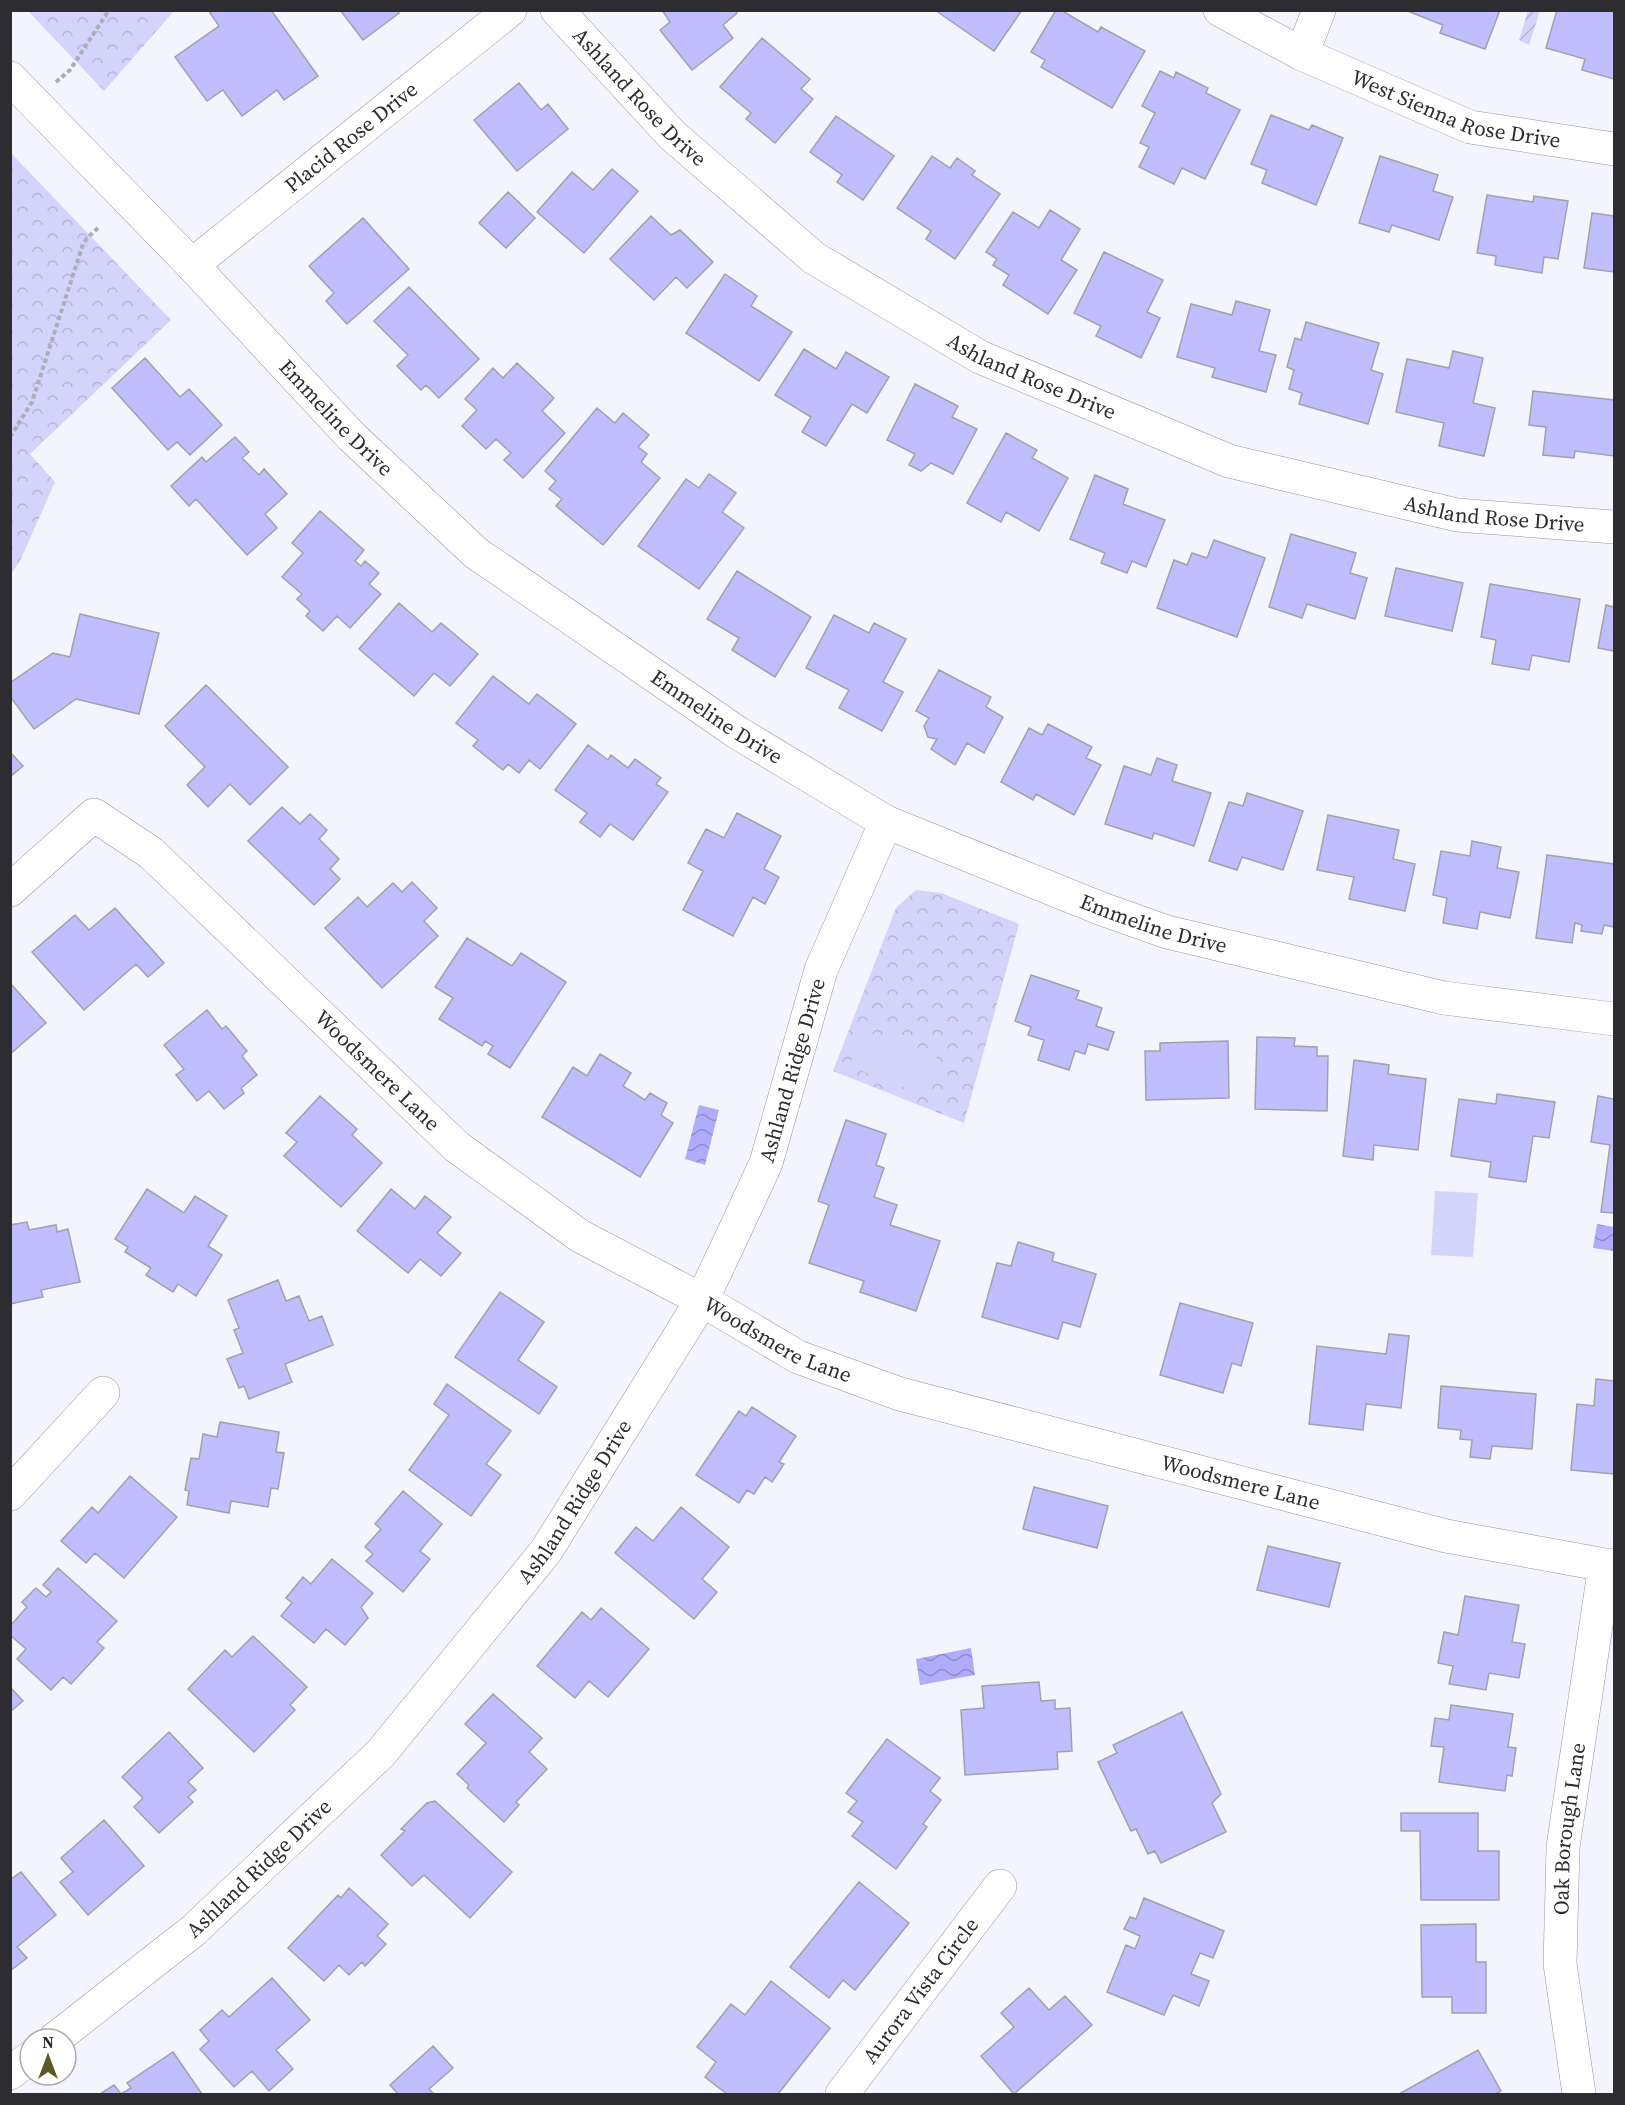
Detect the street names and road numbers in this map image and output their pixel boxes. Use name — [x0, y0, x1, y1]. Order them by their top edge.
street label: Ashland Rose Drive — [566, 21, 713, 173]
street label: West Sienna Rose Drive — [1347, 62, 1563, 155]
street label: Placid Rose Drive — [278, 75, 423, 199]
street label: Ashland Rose Drive — [942, 326, 1121, 426]
street label: Emmeline Drive — [273, 353, 400, 482]
street label: Ashland Rose Drive — [1401, 488, 1586, 539]
street label: Emmeline Drive — [645, 662, 788, 771]
street label: Emmeline Drive — [1076, 887, 1230, 960]
street label: Ashland Ridge Drive — [752, 975, 832, 1166]
street label: Woodsmere Lane — [309, 1003, 447, 1137]
street label: Woodsmere Lane — [699, 1289, 856, 1389]
street label: Ashland Ridge Drive — [510, 1414, 638, 1589]
street label: Woodsmere Lane — [1158, 1447, 1323, 1517]
street label: Oak Borough Lane — [1546, 1741, 1592, 1916]
street label: Ashland Ridge Drive — [179, 1792, 338, 1944]
street label: Aurora Vista Circle — [855, 1911, 985, 2069]

